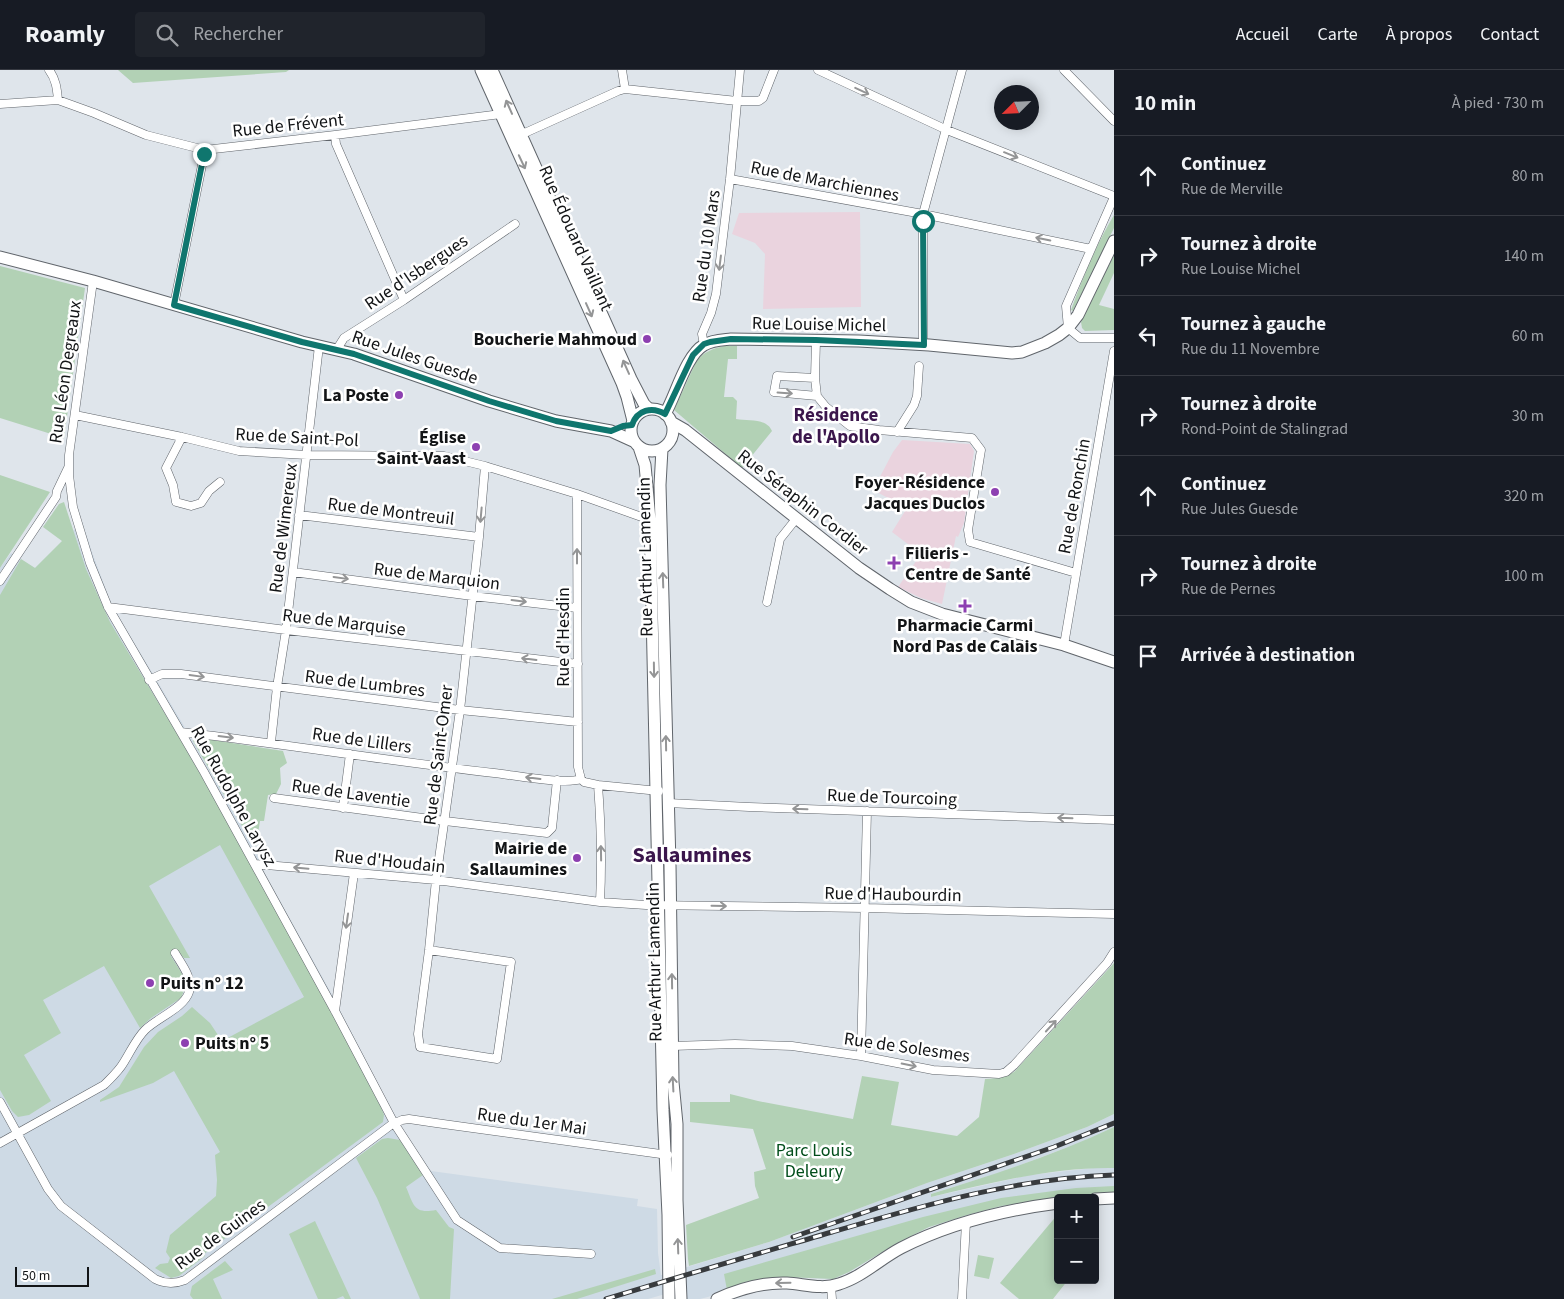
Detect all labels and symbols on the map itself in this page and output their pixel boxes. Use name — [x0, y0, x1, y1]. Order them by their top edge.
north arrow — [994, 85, 1039, 130]
one-way arrow — [854, 86, 869, 96]
one-way arrow — [503, 100, 513, 115]
street label: Rue de Frévent — [231, 107, 345, 144]
route end — [193, 143, 216, 166]
one-way arrow — [1003, 151, 1018, 161]
one-way arrow — [518, 154, 528, 169]
street label: Rue de Marchiennes — [748, 155, 901, 208]
street label: Rue Édouard Vaillant — [532, 162, 619, 315]
street label: Rue du 10 Mars — [686, 188, 727, 304]
route start — [912, 210, 935, 233]
street label: Rue d'Isbergues — [360, 229, 473, 316]
one-way arrow — [1035, 234, 1051, 244]
one-way arrow — [715, 254, 725, 270]
street label: Rue Léon Degreaux — [43, 299, 88, 445]
one-way arrow — [585, 302, 594, 317]
street label: Rue Louise Michel — [752, 311, 886, 338]
street label: Rue Jules Guesde — [348, 324, 481, 391]
place label: Boucherie Mahmoud — [473, 327, 637, 352]
marker: Boucherie Mahmoud — [641, 333, 653, 345]
one-way arrow — [620, 360, 630, 375]
place label: La Poste — [323, 383, 389, 408]
marker: La Poste — [393, 389, 405, 401]
one-way arrow — [777, 389, 793, 398]
district label: Résidence de l'Apollo — [792, 402, 880, 451]
street label: Rue de Saint-Pol — [235, 422, 359, 453]
place label: Église Saint-Vaast — [377, 425, 466, 471]
street label: Rue de Ronchin — [1052, 436, 1097, 556]
marker: Église Saint-Vaast — [470, 441, 482, 453]
street label: Rue Séraphin Cordier — [732, 443, 874, 562]
street label: Rue de Wimereux — [263, 462, 304, 594]
place label: Foyer-Résidence Jacques Duclos — [855, 470, 985, 516]
street label: Rue Arthur Lamendin — [632, 477, 659, 637]
marker: Foyer-Résidence Jacques Duclos — [989, 486, 1001, 498]
street label: Rue de Montreuil — [326, 491, 456, 532]
one-way arrow — [476, 507, 485, 523]
place label: Filieris - Centre de Santé — [905, 541, 1031, 587]
one-way arrow — [572, 548, 582, 564]
street label: Rue de Marquion — [372, 556, 502, 597]
marker: Filieris - Centre de Santé — [887, 556, 901, 570]
one-way arrow — [333, 573, 349, 583]
one-way arrow — [658, 573, 667, 589]
street label: Rue d'Hesdin — [551, 587, 576, 687]
one-way arrow — [511, 597, 527, 607]
marker: Pharmacie Carmi Nord Pas de Calais — [959, 600, 971, 612]
street label: Rue de Marquise — [281, 603, 407, 642]
place label: Pharmacie Carmi Nord Pas de Calais — [893, 613, 1037, 659]
one-way arrow — [521, 654, 537, 664]
one-way arrow — [649, 662, 659, 678]
street label: Rue de Lumbres — [303, 664, 426, 703]
one-way arrow — [189, 671, 205, 681]
street label: Rue de Saint-Omer — [417, 683, 460, 827]
street label: Rue Rudolphe Larysz — [184, 721, 283, 871]
street label: Rue de Lillers — [311, 721, 413, 760]
one-way arrow — [218, 732, 234, 742]
one-way arrow — [661, 735, 671, 751]
street label: Rue de Laventie — [290, 773, 412, 814]
one-way arrow — [526, 773, 542, 783]
street label: Rue de Tourcoing — [827, 783, 957, 812]
one-way arrow — [793, 805, 809, 814]
one-way arrow — [1058, 814, 1074, 823]
place label: Mairie de Sallaumines — [470, 836, 567, 882]
district label: Sallaumines — [632, 839, 752, 871]
street label: Rue d'Houdain — [333, 843, 447, 880]
one-way arrow — [596, 845, 605, 861]
marker: Mairie de Sallaumines — [571, 852, 583, 864]
one-way arrow — [293, 863, 309, 873]
street label: Rue d'Haubourdin — [824, 881, 962, 908]
street label: Rue Arthur Lamendin — [641, 882, 668, 1042]
one-way arrow — [711, 901, 727, 911]
one-way arrow — [342, 913, 352, 929]
place label: Puits n° 12 — [160, 971, 244, 996]
one-way arrow — [667, 973, 676, 989]
marker: Puits n° 12 — [144, 977, 156, 989]
one-way arrow — [1045, 1019, 1057, 1032]
street label: Rue de Solesmes — [842, 1026, 972, 1069]
place label: Puits n° 5 — [195, 1031, 269, 1056]
marker: Puits n° 5 — [179, 1037, 191, 1049]
one-way arrow — [901, 1061, 917, 1070]
one-way arrow — [669, 1076, 678, 1092]
street label: Rue du 1er Mai — [476, 1101, 588, 1142]
park label: Parc Louis Deleury — [776, 1138, 852, 1184]
street label: Rue de Guines — [170, 1193, 271, 1276]
one-way arrow — [674, 1238, 683, 1254]
scale bar — [15, 1264, 89, 1287]
one-way arrow — [775, 1278, 792, 1288]

